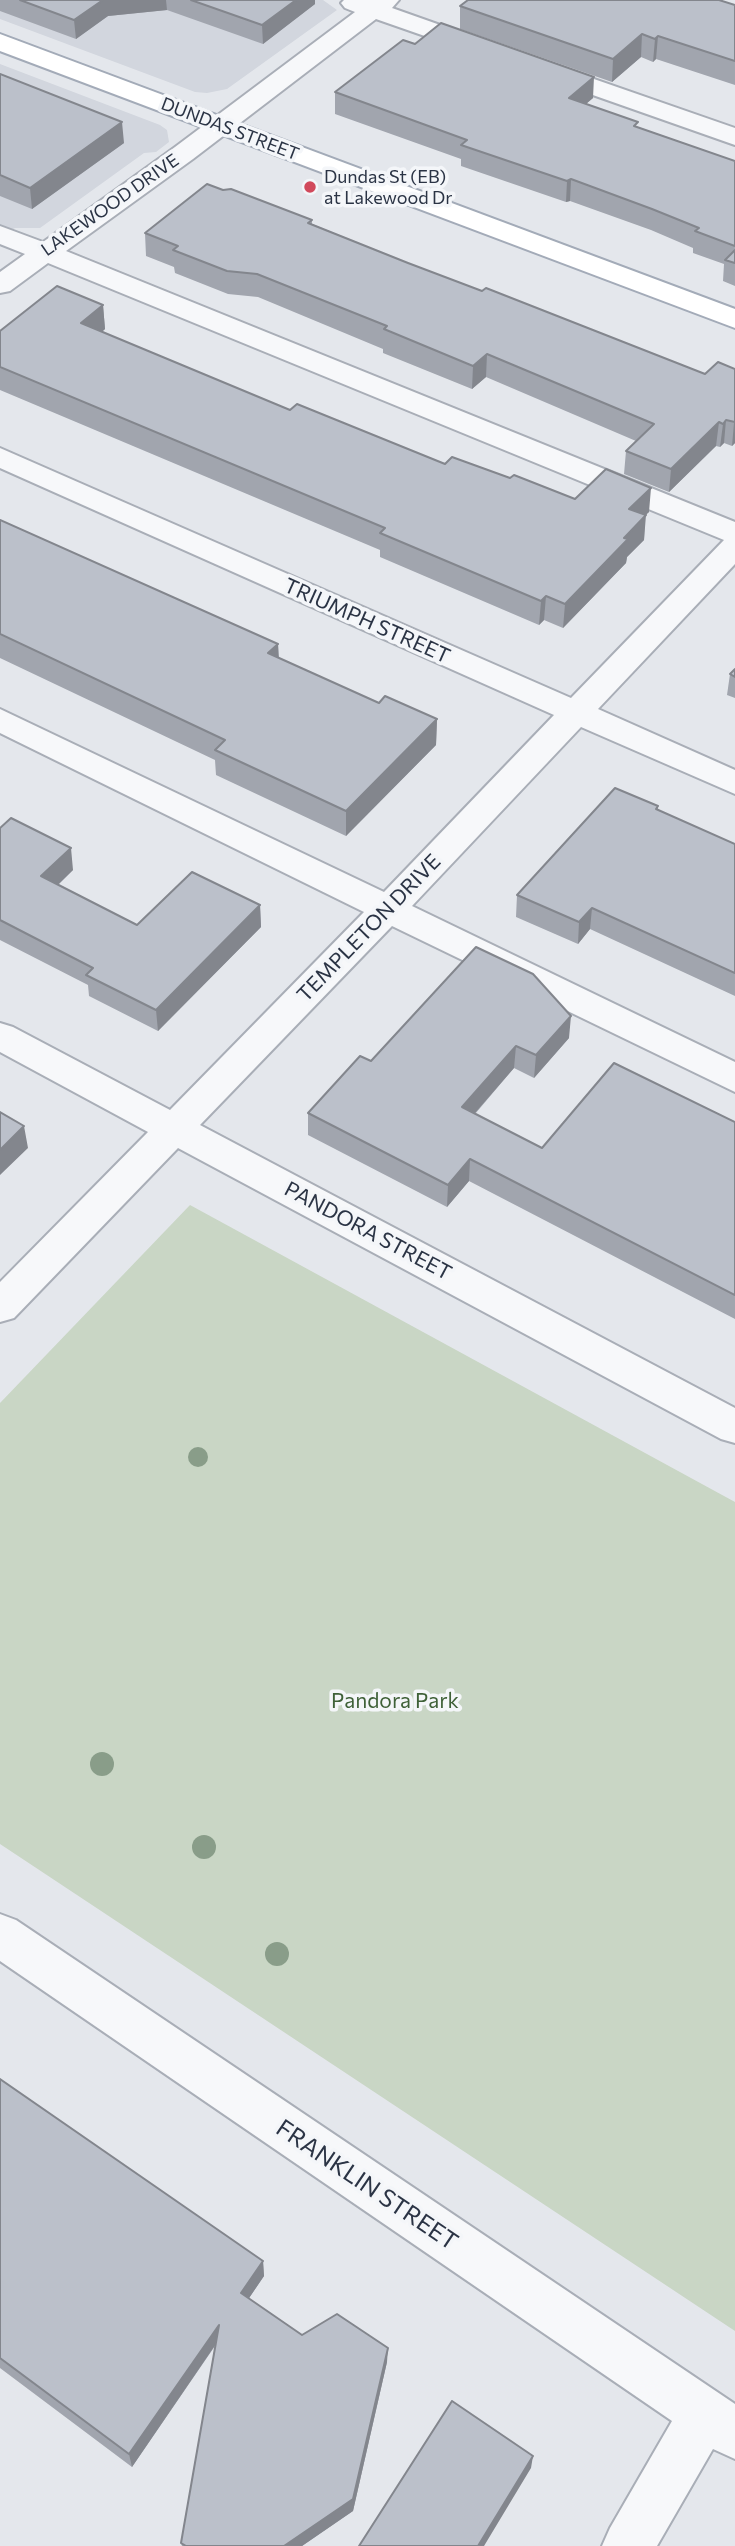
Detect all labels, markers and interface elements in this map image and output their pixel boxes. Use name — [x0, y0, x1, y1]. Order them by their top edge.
street label: DUNDAS STREET — [158, 93, 302, 165]
street label: LAKEWOOD DRIVE — [37, 149, 183, 261]
place label: Dundas St (EB) at Lakewood Dr — [324, 166, 452, 208]
marker: Dundas St (EB) at Lakewood Dr — [302, 179, 318, 195]
street label: TRIUMPH STREET — [280, 573, 454, 669]
street label: TEMPLETON DRIVE — [292, 849, 446, 1007]
street label: PANDORA STREET — [280, 1176, 456, 1286]
park label: Pandora Park — [331, 1688, 459, 1714]
street label: FRANKLIN STREET — [271, 2114, 463, 2256]

